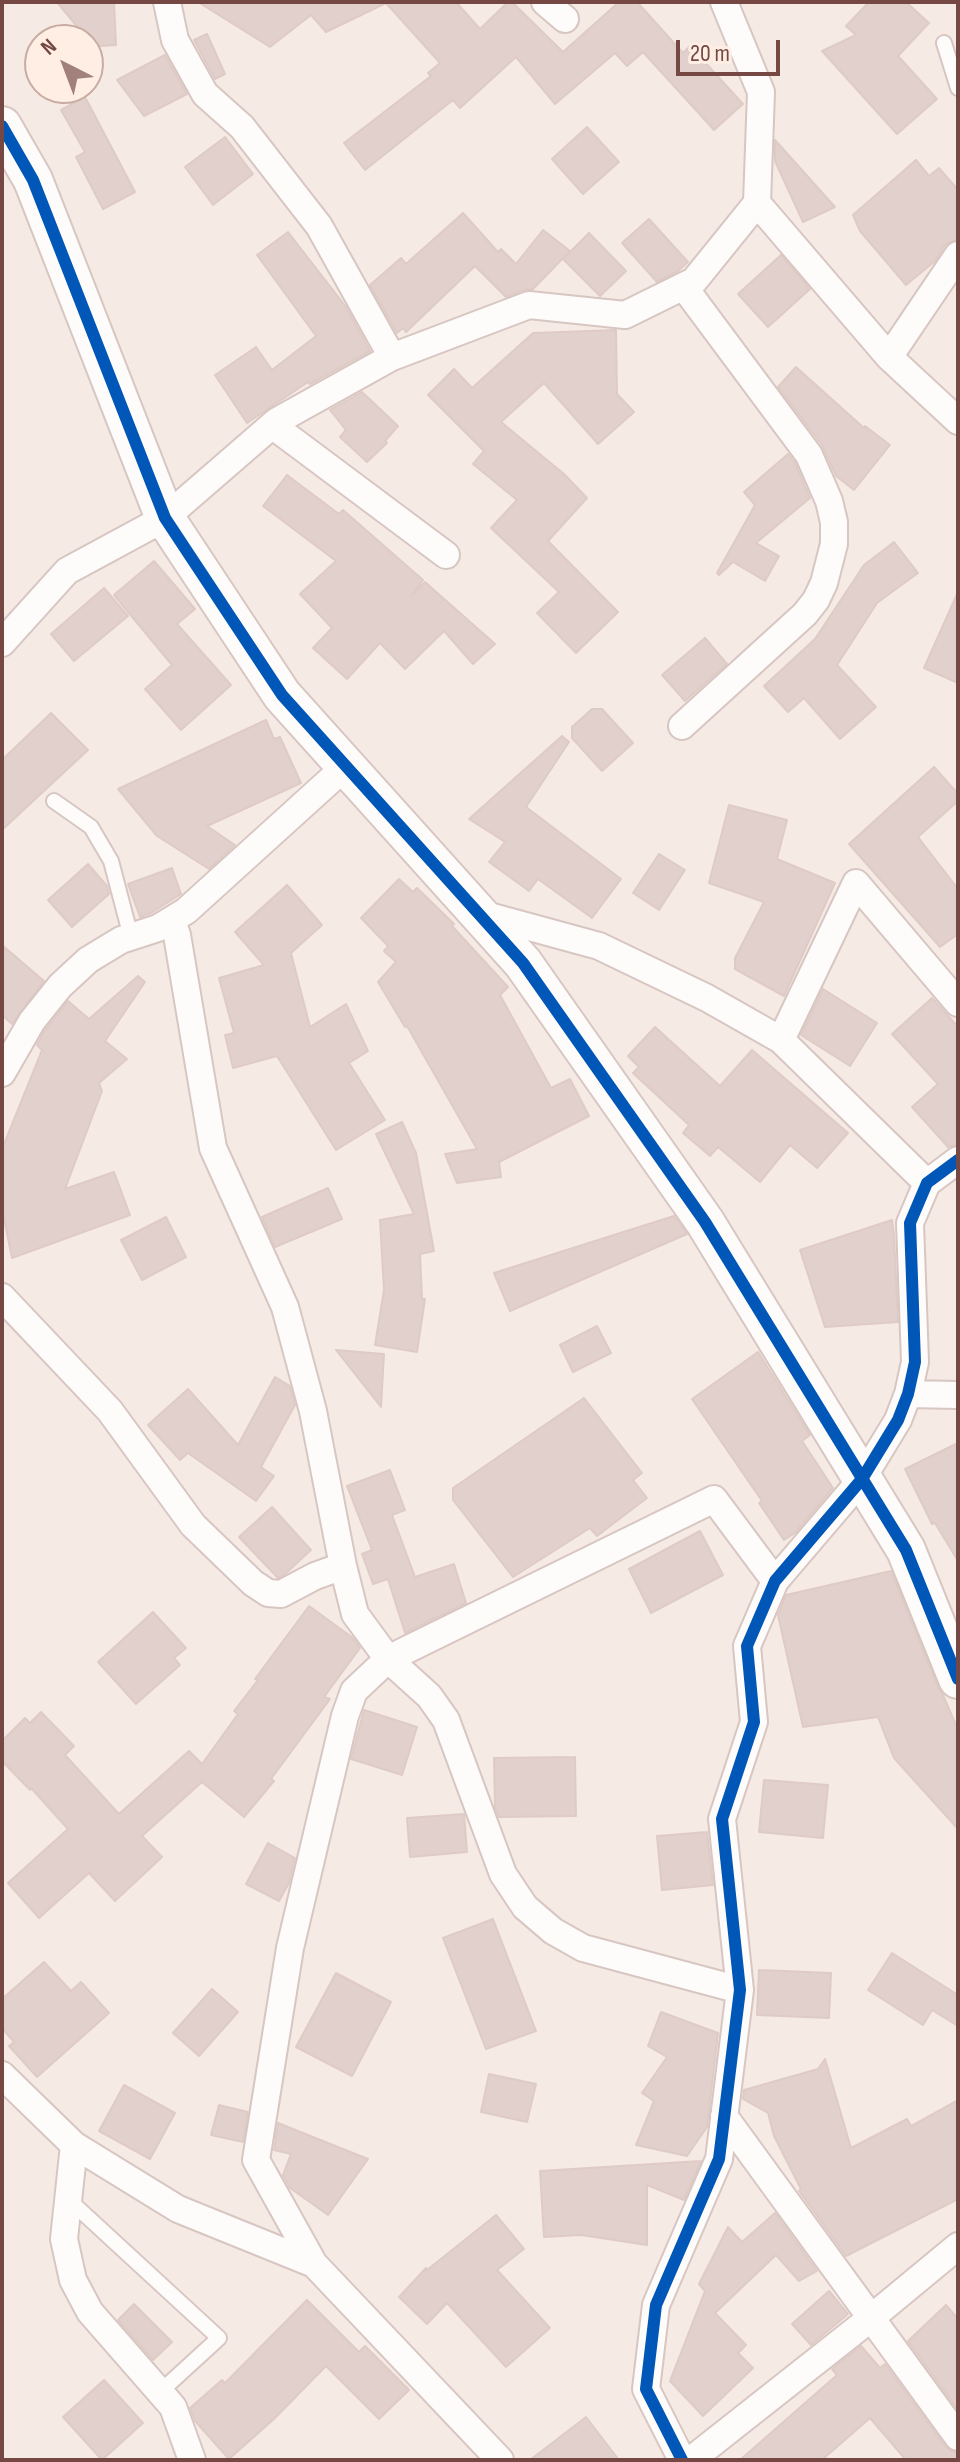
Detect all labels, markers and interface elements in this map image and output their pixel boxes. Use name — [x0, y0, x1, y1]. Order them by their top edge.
north arrow — [24, 24, 104, 104]
scale bar — [680, 24, 784, 74]
text: N — [36, 33, 62, 61]
text: 20 m — [690, 39, 730, 68]

